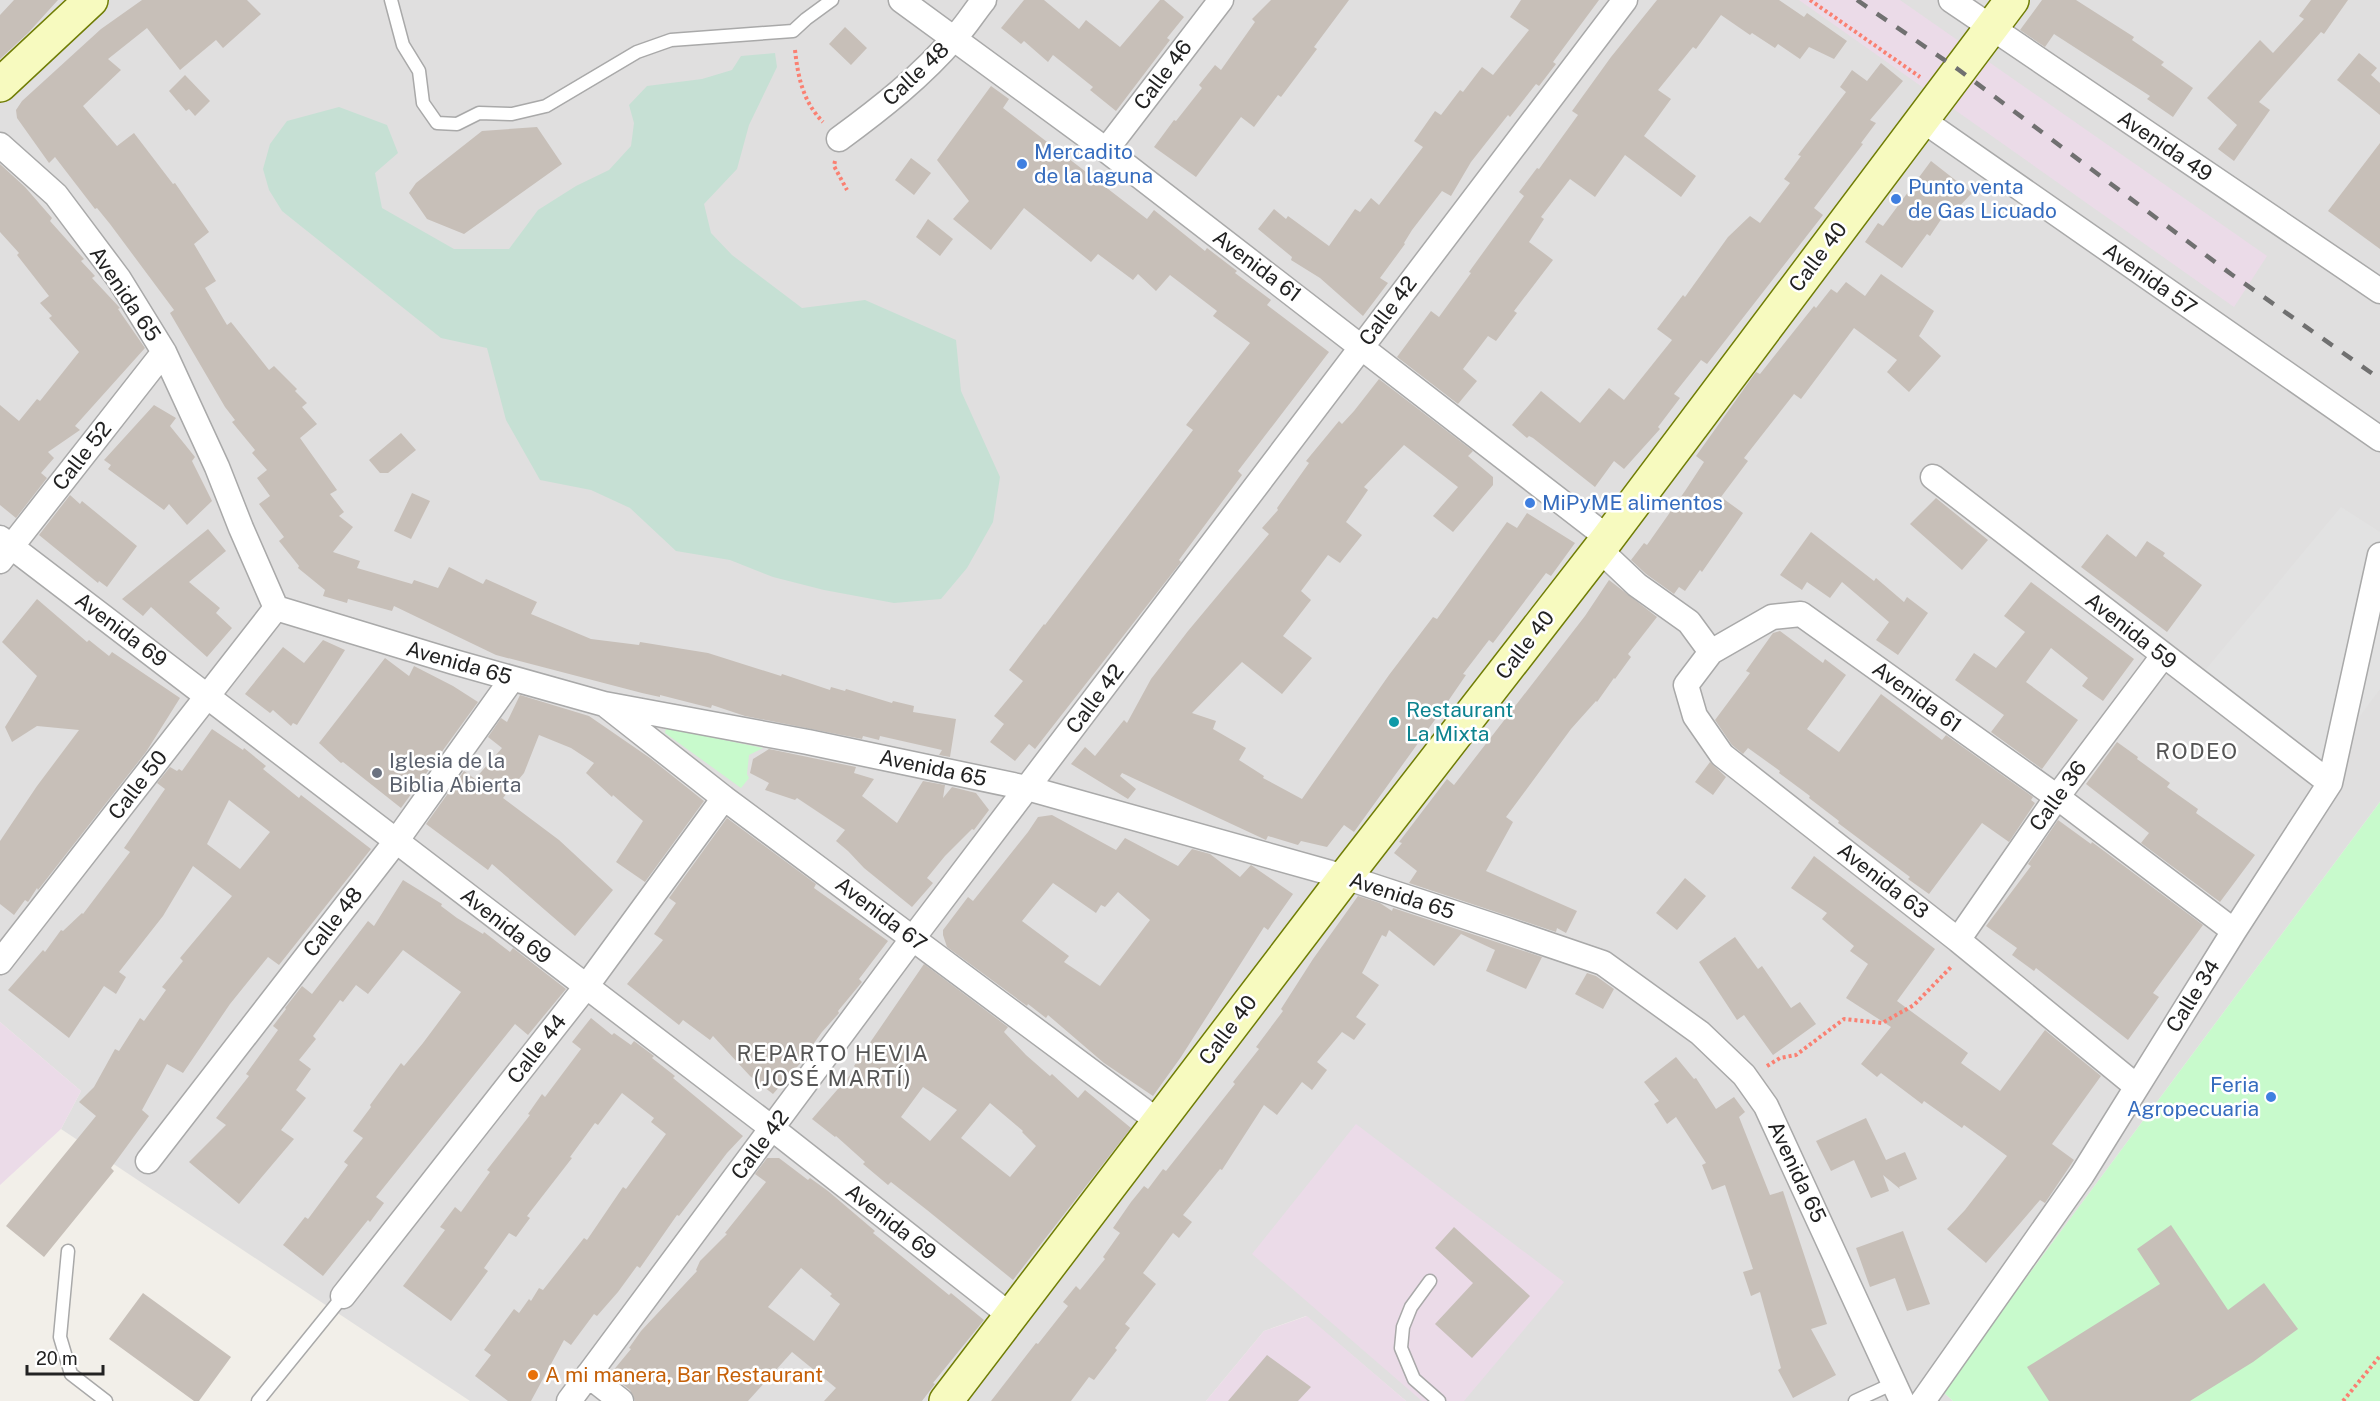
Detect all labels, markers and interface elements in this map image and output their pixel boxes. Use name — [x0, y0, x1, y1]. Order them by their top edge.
street label: Calle 46 — [1128, 35, 1197, 115]
street label: Calle 48 — [877, 37, 954, 111]
street label: Avenida 49 — [2113, 105, 2217, 186]
place label: Mercadito de la laguna — [1034, 139, 1153, 188]
marker: Mercadito de la laguna — [1015, 157, 1029, 171]
place label: Punto venta de Gas Licuado — [1908, 174, 2057, 223]
marker: Punto venta de Gas Licuado — [1889, 192, 1903, 206]
street label: Calle 40 — [1783, 217, 1852, 296]
street label: Avenida 61 — [1208, 224, 1306, 307]
street label: Avenida 57 — [2099, 237, 2202, 320]
street label: Avenida 65 — [85, 242, 166, 346]
street label: Calle 42 — [1353, 271, 1422, 350]
street label: Calle 52 — [47, 416, 116, 495]
place label: MiPyME alimentos — [1542, 490, 1723, 515]
marker: MiPyME alimentos — [1523, 496, 1537, 510]
street label: Avenida 69 — [70, 587, 172, 672]
street label: Avenida 59 — [2081, 587, 2182, 674]
street label: Calle 40 — [1490, 605, 1559, 684]
street label: Avenida 65 — [403, 635, 515, 690]
street label: Avenida 61 — [1868, 656, 1967, 737]
street label: Calle 42 — [1060, 659, 1129, 738]
place label: Restaurant La Mixta — [1406, 697, 1513, 746]
marker: Restaurant La Mixta — [1387, 715, 1401, 729]
district label: RODEO — [2155, 738, 2239, 764]
street label: Avenida 65 — [877, 744, 989, 791]
street label: Calle 50 — [103, 745, 172, 824]
place label: Iglesia de la Biblia Abierta — [389, 748, 521, 797]
street label: Calle 36 — [2024, 756, 2091, 836]
marker: Iglesia de la Biblia Abierta — [370, 766, 384, 780]
street label: Avenida 63 — [1833, 837, 1934, 924]
street label: Avenida 65 — [1346, 867, 1458, 924]
street label: Avenida 67 — [831, 871, 932, 956]
street label: Calle 48 — [298, 882, 368, 961]
street label: Avenida 69 — [456, 882, 557, 969]
street label: Calle 34 — [2160, 955, 2225, 1037]
street label: Calle 40 — [1193, 990, 1262, 1069]
street label: Calle 44 — [502, 1009, 571, 1088]
district label: REPARTO HEVIA (JOSÉ MARTÍ) — [737, 1040, 929, 1091]
place label: Feria Agropecuaria — [2127, 1072, 2259, 1121]
marker: Feria Agropecuaria — [2264, 1090, 2278, 1104]
street label: Calle 42 — [725, 1105, 794, 1184]
street label: Avenida 65 — [1763, 1117, 1832, 1226]
street label: Avenida 69 — [841, 1178, 942, 1265]
scale bar — [27, 1338, 104, 1376]
text: 20 m — [36, 1348, 78, 1369]
place label: A mi manera, Bar Restaurant — [545, 1362, 823, 1387]
marker: A mi manera, Bar Restaurant — [526, 1368, 540, 1382]

